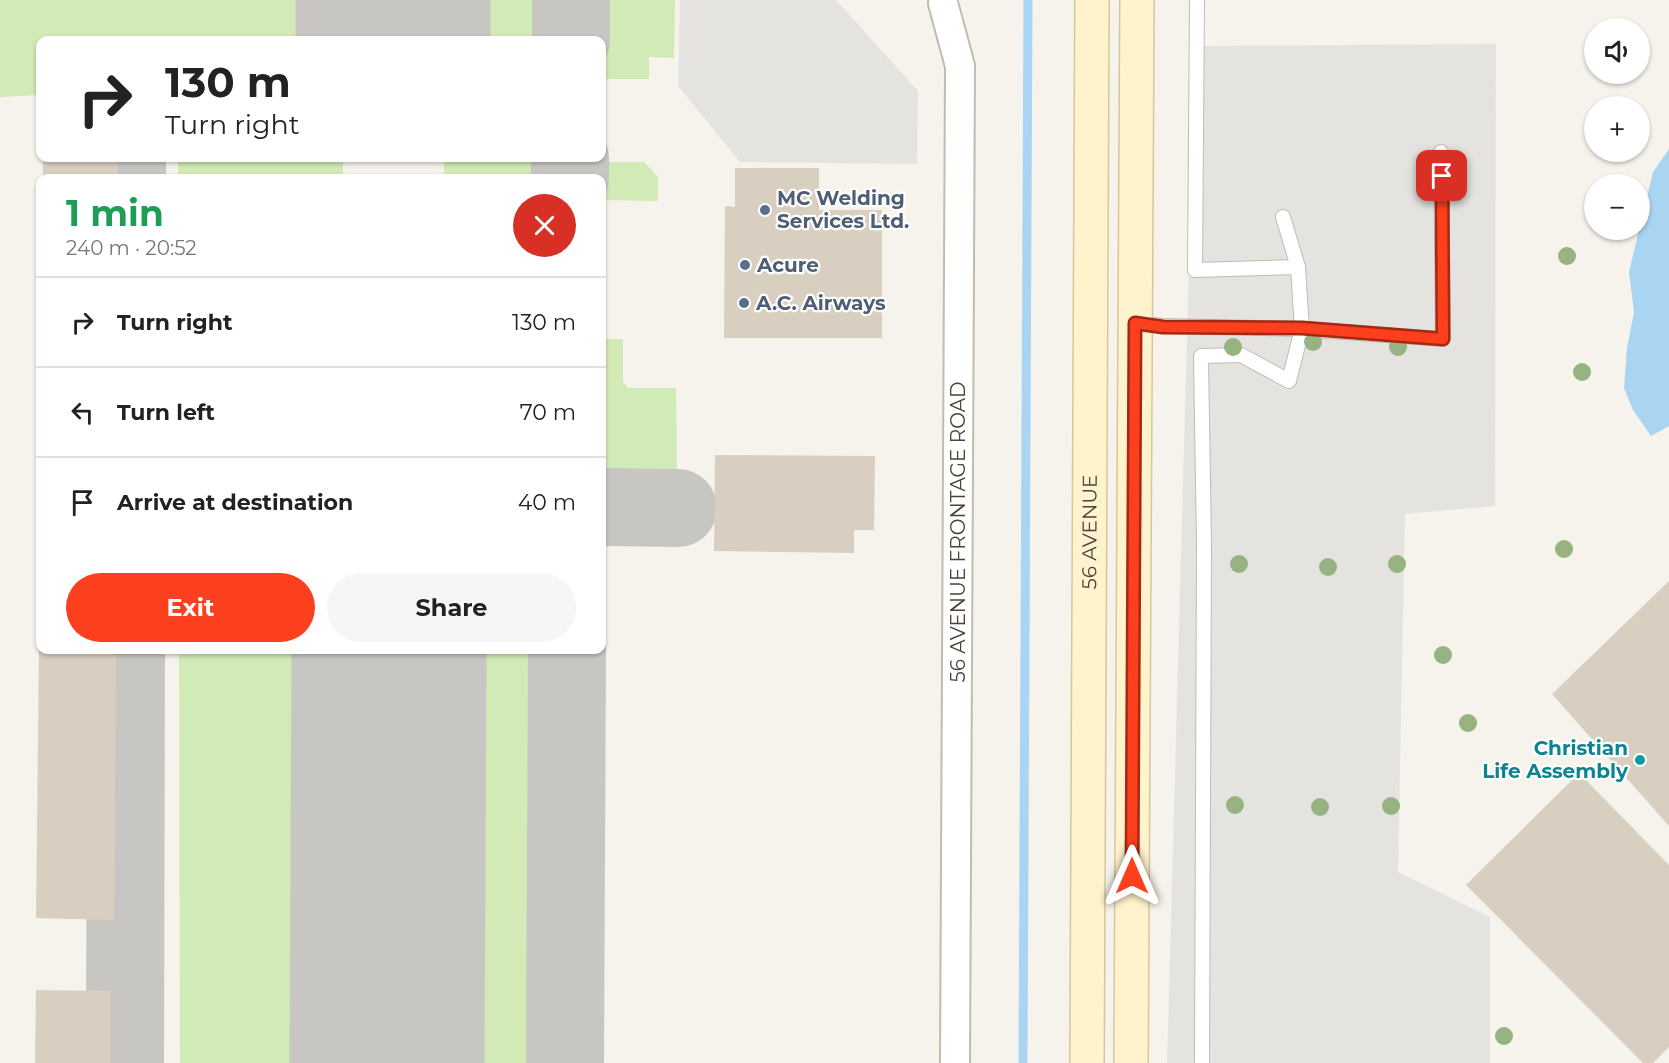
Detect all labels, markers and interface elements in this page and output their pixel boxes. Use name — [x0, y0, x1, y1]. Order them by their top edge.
map controls — [1584, 18, 1650, 240]
button: sound — [1584, 18, 1650, 84]
text: 130 m — [165, 56, 291, 108]
icon: right — [66, 60, 144, 138]
button: + — [1584, 96, 1650, 162]
text: Turn right — [165, 108, 300, 141]
pin — [1416, 150, 1467, 201]
icon: arrive — [1425, 159, 1458, 192]
button: − — [1584, 174, 1650, 240]
place label: MC Welding Services Ltd. — [777, 186, 909, 233]
text: 1 min — [66, 191, 164, 235]
button: close — [513, 194, 576, 257]
marker: MC Welding Services Ltd. — [758, 203, 772, 217]
text: 240 m · 20:52 — [66, 236, 197, 260]
place label: Acure — [756, 253, 819, 277]
marker: Acure — [738, 258, 752, 272]
place label: A.C. Airways — [755, 291, 886, 315]
marker: A.C. Airways — [737, 296, 751, 310]
icon: right — [66, 306, 99, 339]
text: Turn right — [117, 309, 232, 336]
text: 130 m — [512, 309, 576, 336]
street label: 56 AVENUE FRONTAGE ROAD — [946, 381, 970, 683]
icon: left — [66, 396, 99, 429]
text: Turn left — [117, 399, 215, 426]
text: 70 m — [520, 399, 576, 426]
street label: 56 AVENUE — [1077, 474, 1102, 590]
icon: arrive — [66, 486, 99, 519]
text: Arrive at destination — [117, 489, 353, 516]
text: 40 m — [518, 489, 576, 516]
button: Exit — [66, 573, 315, 642]
button: Share — [327, 573, 576, 642]
place label: Christian Life Assembly — [1482, 736, 1629, 783]
marker: Christian Life Assembly — [1633, 753, 1647, 767]
position arrow — [1100, 844, 1164, 908]

